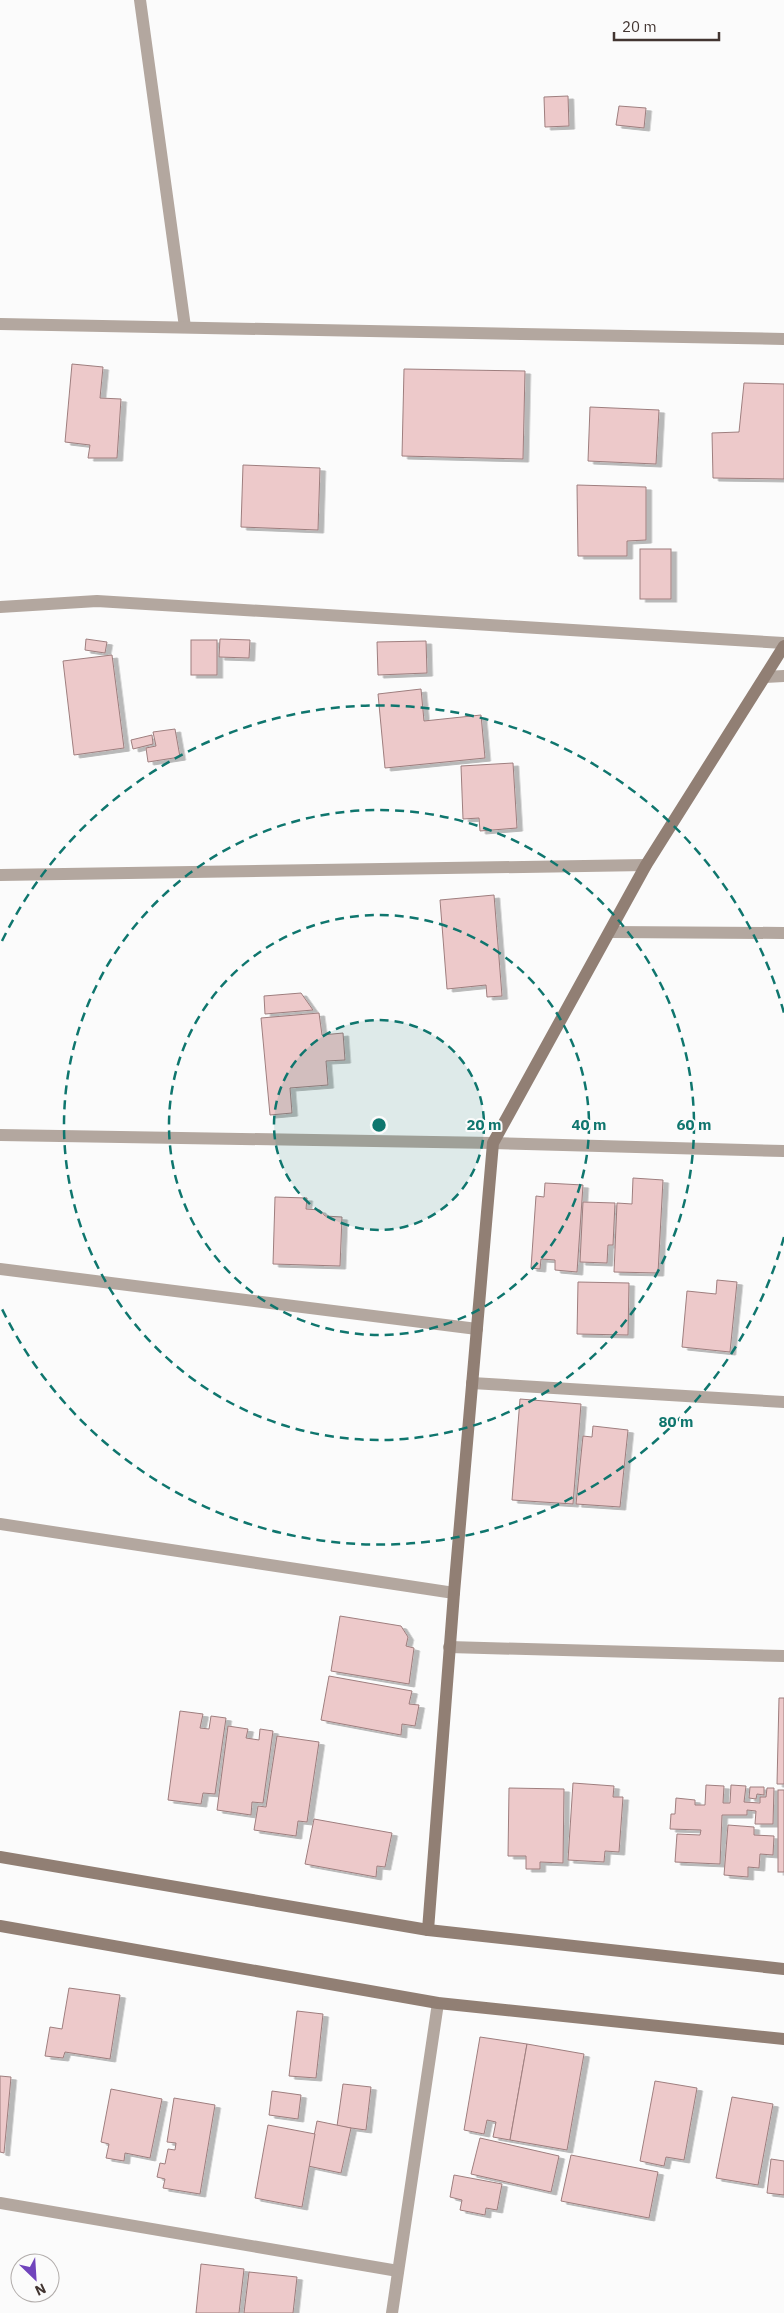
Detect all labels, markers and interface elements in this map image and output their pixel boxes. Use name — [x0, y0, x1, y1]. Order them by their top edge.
scale bar — [614, 10, 719, 42]
text: 20 m — [622, 17, 657, 36]
text: 20 m — [467, 1115, 501, 1134]
text: 40 m — [572, 1115, 606, 1134]
text: 60 m — [677, 1115, 711, 1134]
centre of rings — [370, 1116, 388, 1134]
text: 80 m — [659, 1412, 693, 1431]
north arrow — [10, 2253, 60, 2303]
text: N — [32, 2279, 49, 2300]

